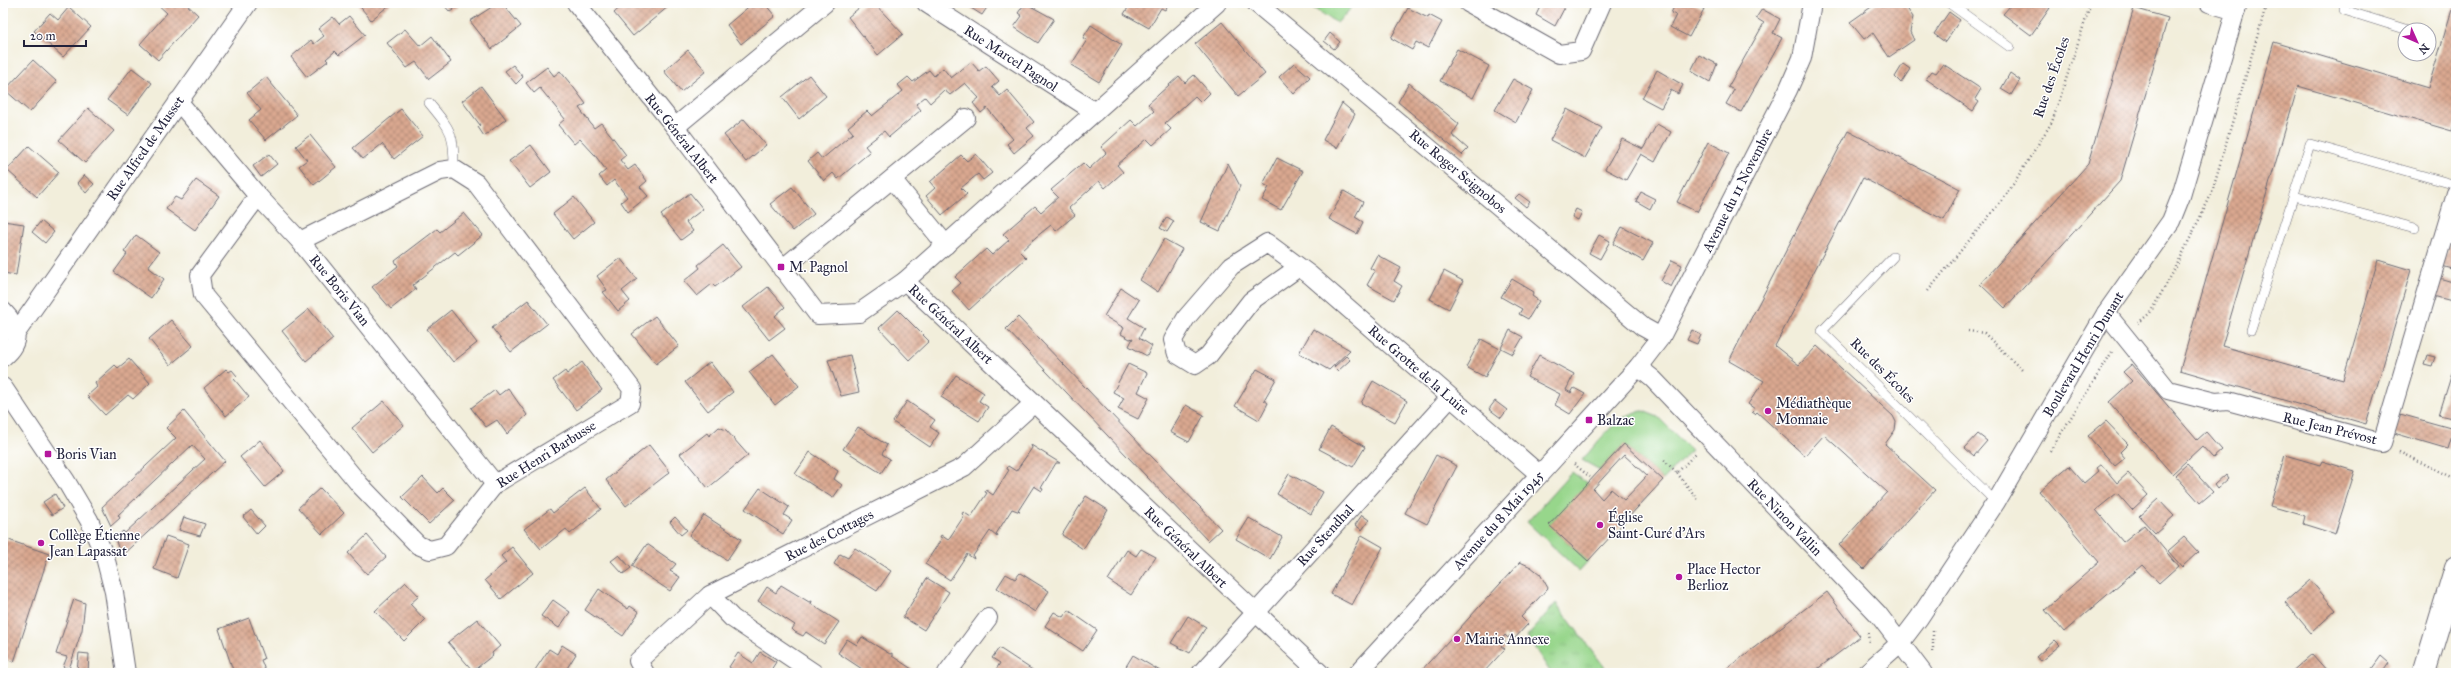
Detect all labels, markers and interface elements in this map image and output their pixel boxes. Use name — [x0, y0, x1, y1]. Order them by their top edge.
scale bar — [24, 22, 86, 48]
street label: Rue Marcel Pagnol — [960, 22, 1061, 95]
north arrow — [2397, 22, 2437, 62]
text: 20 m — [30, 29, 56, 43]
street label: Rue des Écoles — [2028, 34, 2073, 120]
text: N — [2415, 41, 2432, 57]
street label: Rue Général Albert — [641, 90, 722, 187]
street label: Rue Alfred de Musset — [103, 93, 188, 204]
street label: Avenue du 11 Novembre — [1698, 125, 1776, 256]
street label: Rue Roger Seignobos — [1406, 126, 1510, 217]
street label: Rue Boris Vian — [306, 251, 374, 330]
place label: M. Pagnol — [789, 259, 848, 276]
marker: M. Pagnol — [776, 262, 786, 272]
street label: Rue Général Albert — [905, 281, 997, 368]
street label: Boulevard Henri Dunant — [2039, 288, 2128, 420]
street label: Rue Grotte de la Luire — [1365, 322, 1473, 419]
street label: Rue des Écoles — [1847, 333, 1920, 406]
place label: Médiathèque Monnaie — [1776, 395, 1852, 428]
marker: Médiathèque Monnaie — [1763, 406, 1773, 416]
street label: Rue Jean Prévost — [2281, 409, 2379, 449]
place label: Balzac — [1597, 412, 1634, 429]
marker: Balzac — [1584, 415, 1594, 425]
street label: Rue Henri Barbusse — [493, 417, 599, 492]
place label: Boris Vian — [56, 446, 117, 463]
marker: Boris Vian — [43, 449, 53, 459]
street label: Avenue du 8 Mai 1945 — [1449, 467, 1548, 574]
street label: Rue Ninon Vallin — [1744, 475, 1826, 560]
street label: Rue Stendhal — [1293, 501, 1358, 570]
street label: Rue Général Albert — [1140, 503, 1231, 592]
street label: Rue des Cottages — [782, 506, 876, 565]
place label: Église Saint-Curé d'Ars — [1608, 507, 1705, 542]
marker: Église Saint-Curé d'Ars — [1595, 520, 1605, 530]
place label: Collège Étienne Jean Lapassat — [47, 525, 140, 561]
marker: Collège Étienne Jean Lapassat — [36, 538, 46, 548]
place label: Place Hector Berlioz — [1687, 561, 1761, 594]
marker: Place Hector Berlioz — [1674, 572, 1684, 582]
place label: Mairie Annexe — [1465, 631, 1550, 648]
marker: Mairie Annexe — [1452, 634, 1462, 644]

